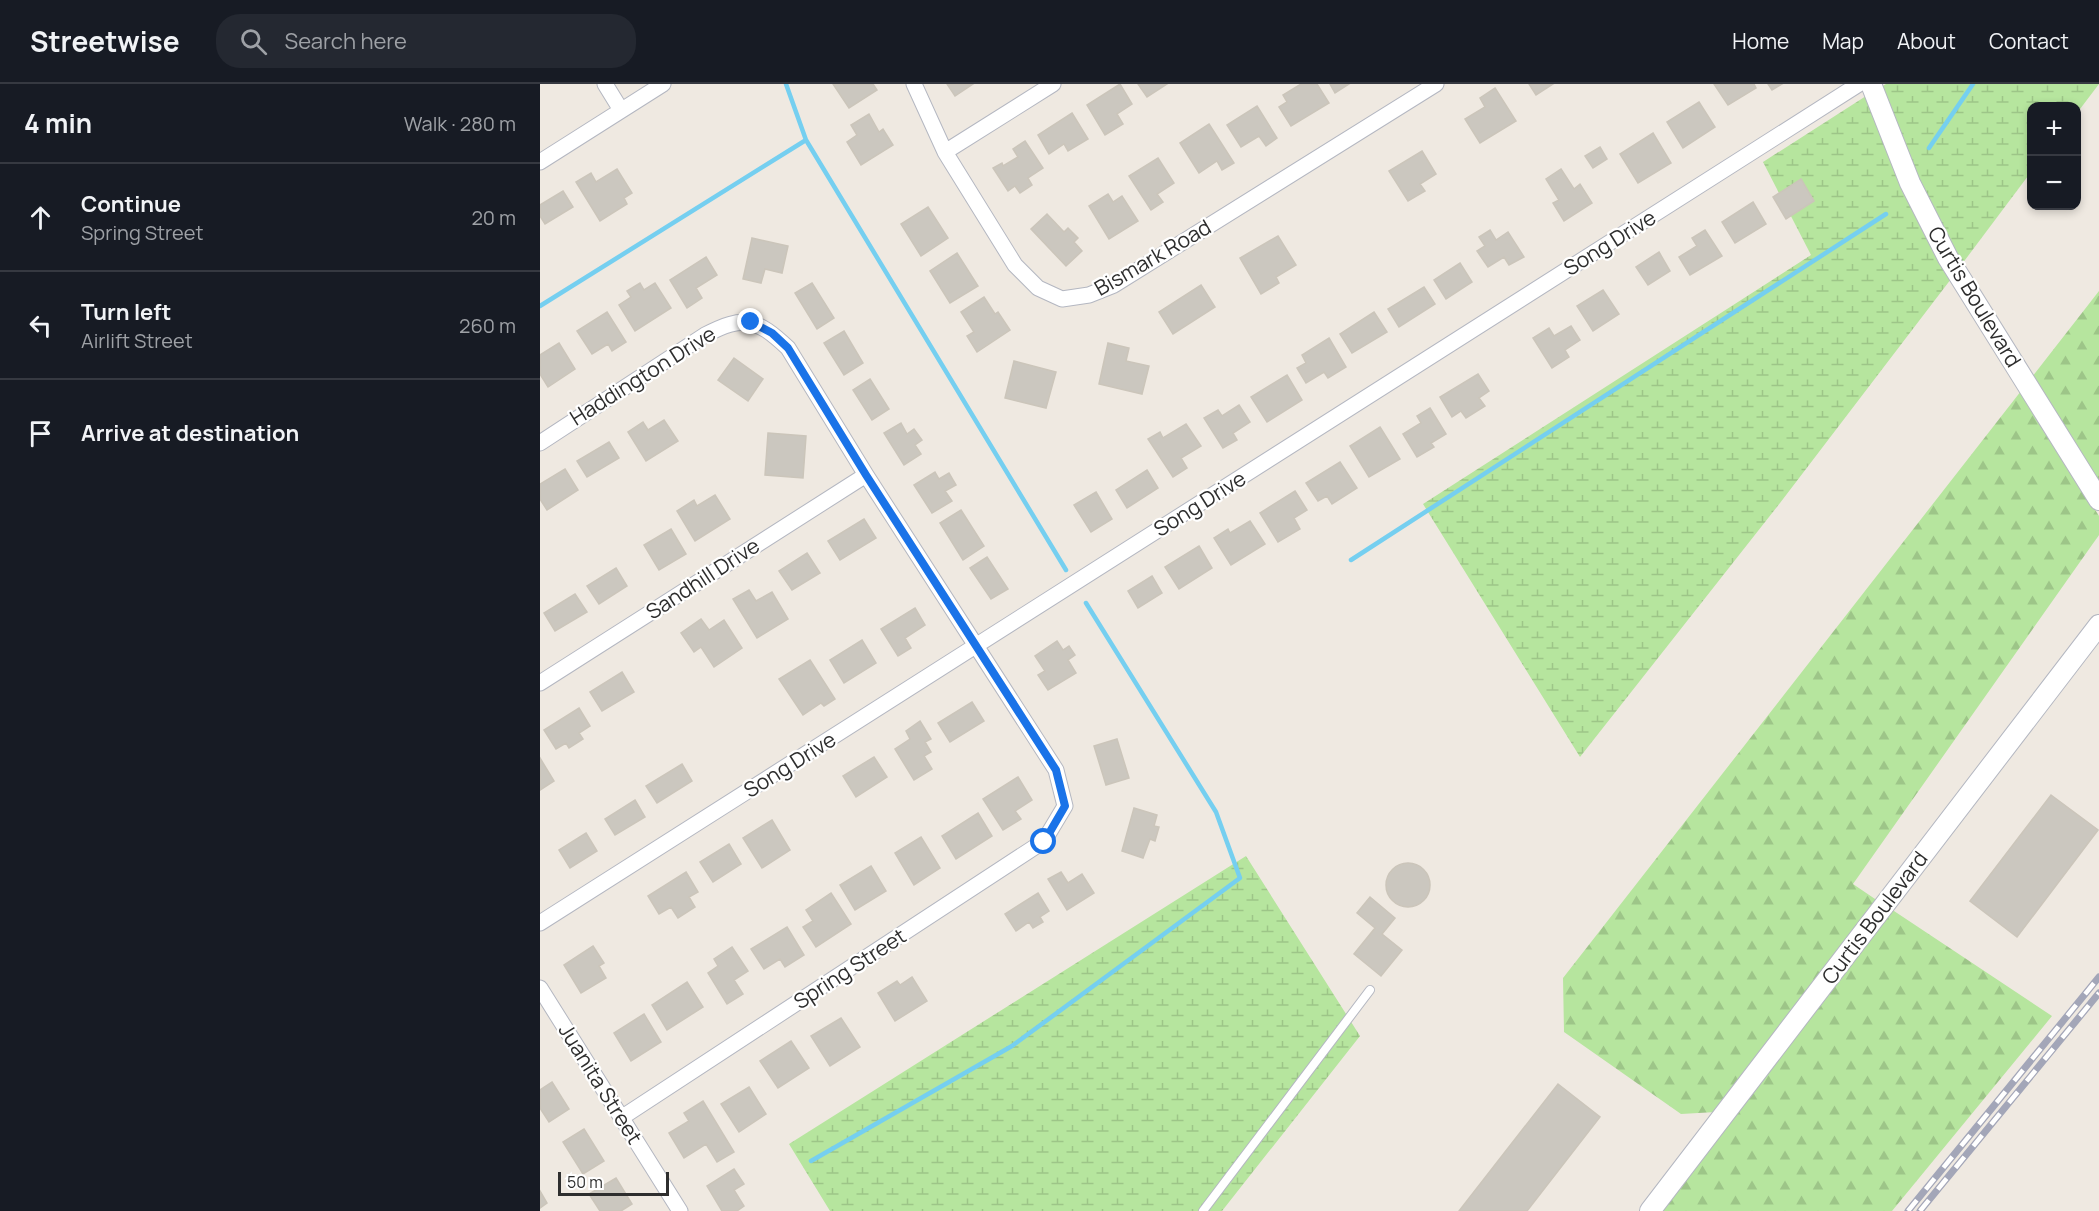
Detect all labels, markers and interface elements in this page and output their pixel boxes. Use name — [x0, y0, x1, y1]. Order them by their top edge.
search box — [216, 14, 636, 68]
text: Streetwise — [30, 22, 180, 60]
icon: search — [237, 25, 270, 58]
text: Search here — [285, 26, 407, 56]
text: Home — [1732, 27, 1789, 55]
text: Map — [1822, 27, 1864, 55]
text: About — [1897, 27, 1956, 55]
text: Contact — [1989, 27, 2069, 55]
map controls — [2027, 102, 2081, 210]
button: + — [2027, 102, 2081, 156]
text: 4 min — [24, 105, 92, 141]
text: Walk · 280 m — [404, 110, 516, 137]
button: − — [2027, 156, 2081, 210]
text: Continue — [81, 189, 181, 219]
icon: ahead — [24, 201, 57, 234]
street label: Song Drive — [1558, 203, 1661, 281]
text: 20 m — [471, 204, 516, 231]
street label: Bismark Road — [1089, 212, 1216, 302]
text: Spring Street — [81, 219, 204, 246]
street label: Curtis Boulevard — [1922, 221, 2028, 372]
text: Turn left — [81, 297, 171, 327]
route end — [737, 308, 763, 334]
icon: left — [24, 309, 57, 342]
text: 260 m — [459, 312, 516, 339]
street label: Haddington Drive — [564, 319, 721, 431]
text: Airlift Street — [81, 327, 193, 354]
icon: arrive — [24, 417, 57, 450]
text: Arrive at destination — [81, 418, 299, 448]
street label: Song Drive — [1148, 464, 1251, 542]
street label: Sandhill Drive — [640, 531, 765, 625]
street label: Song Drive — [738, 725, 841, 803]
route start — [1030, 828, 1056, 854]
street label: Curtis Boulevard — [1815, 845, 1933, 990]
street label: Spring Street — [788, 921, 911, 1015]
street label: Juanita Street — [553, 1018, 649, 1149]
scale bar — [558, 1169, 669, 1196]
text: 50 m — [567, 1171, 603, 1193]

